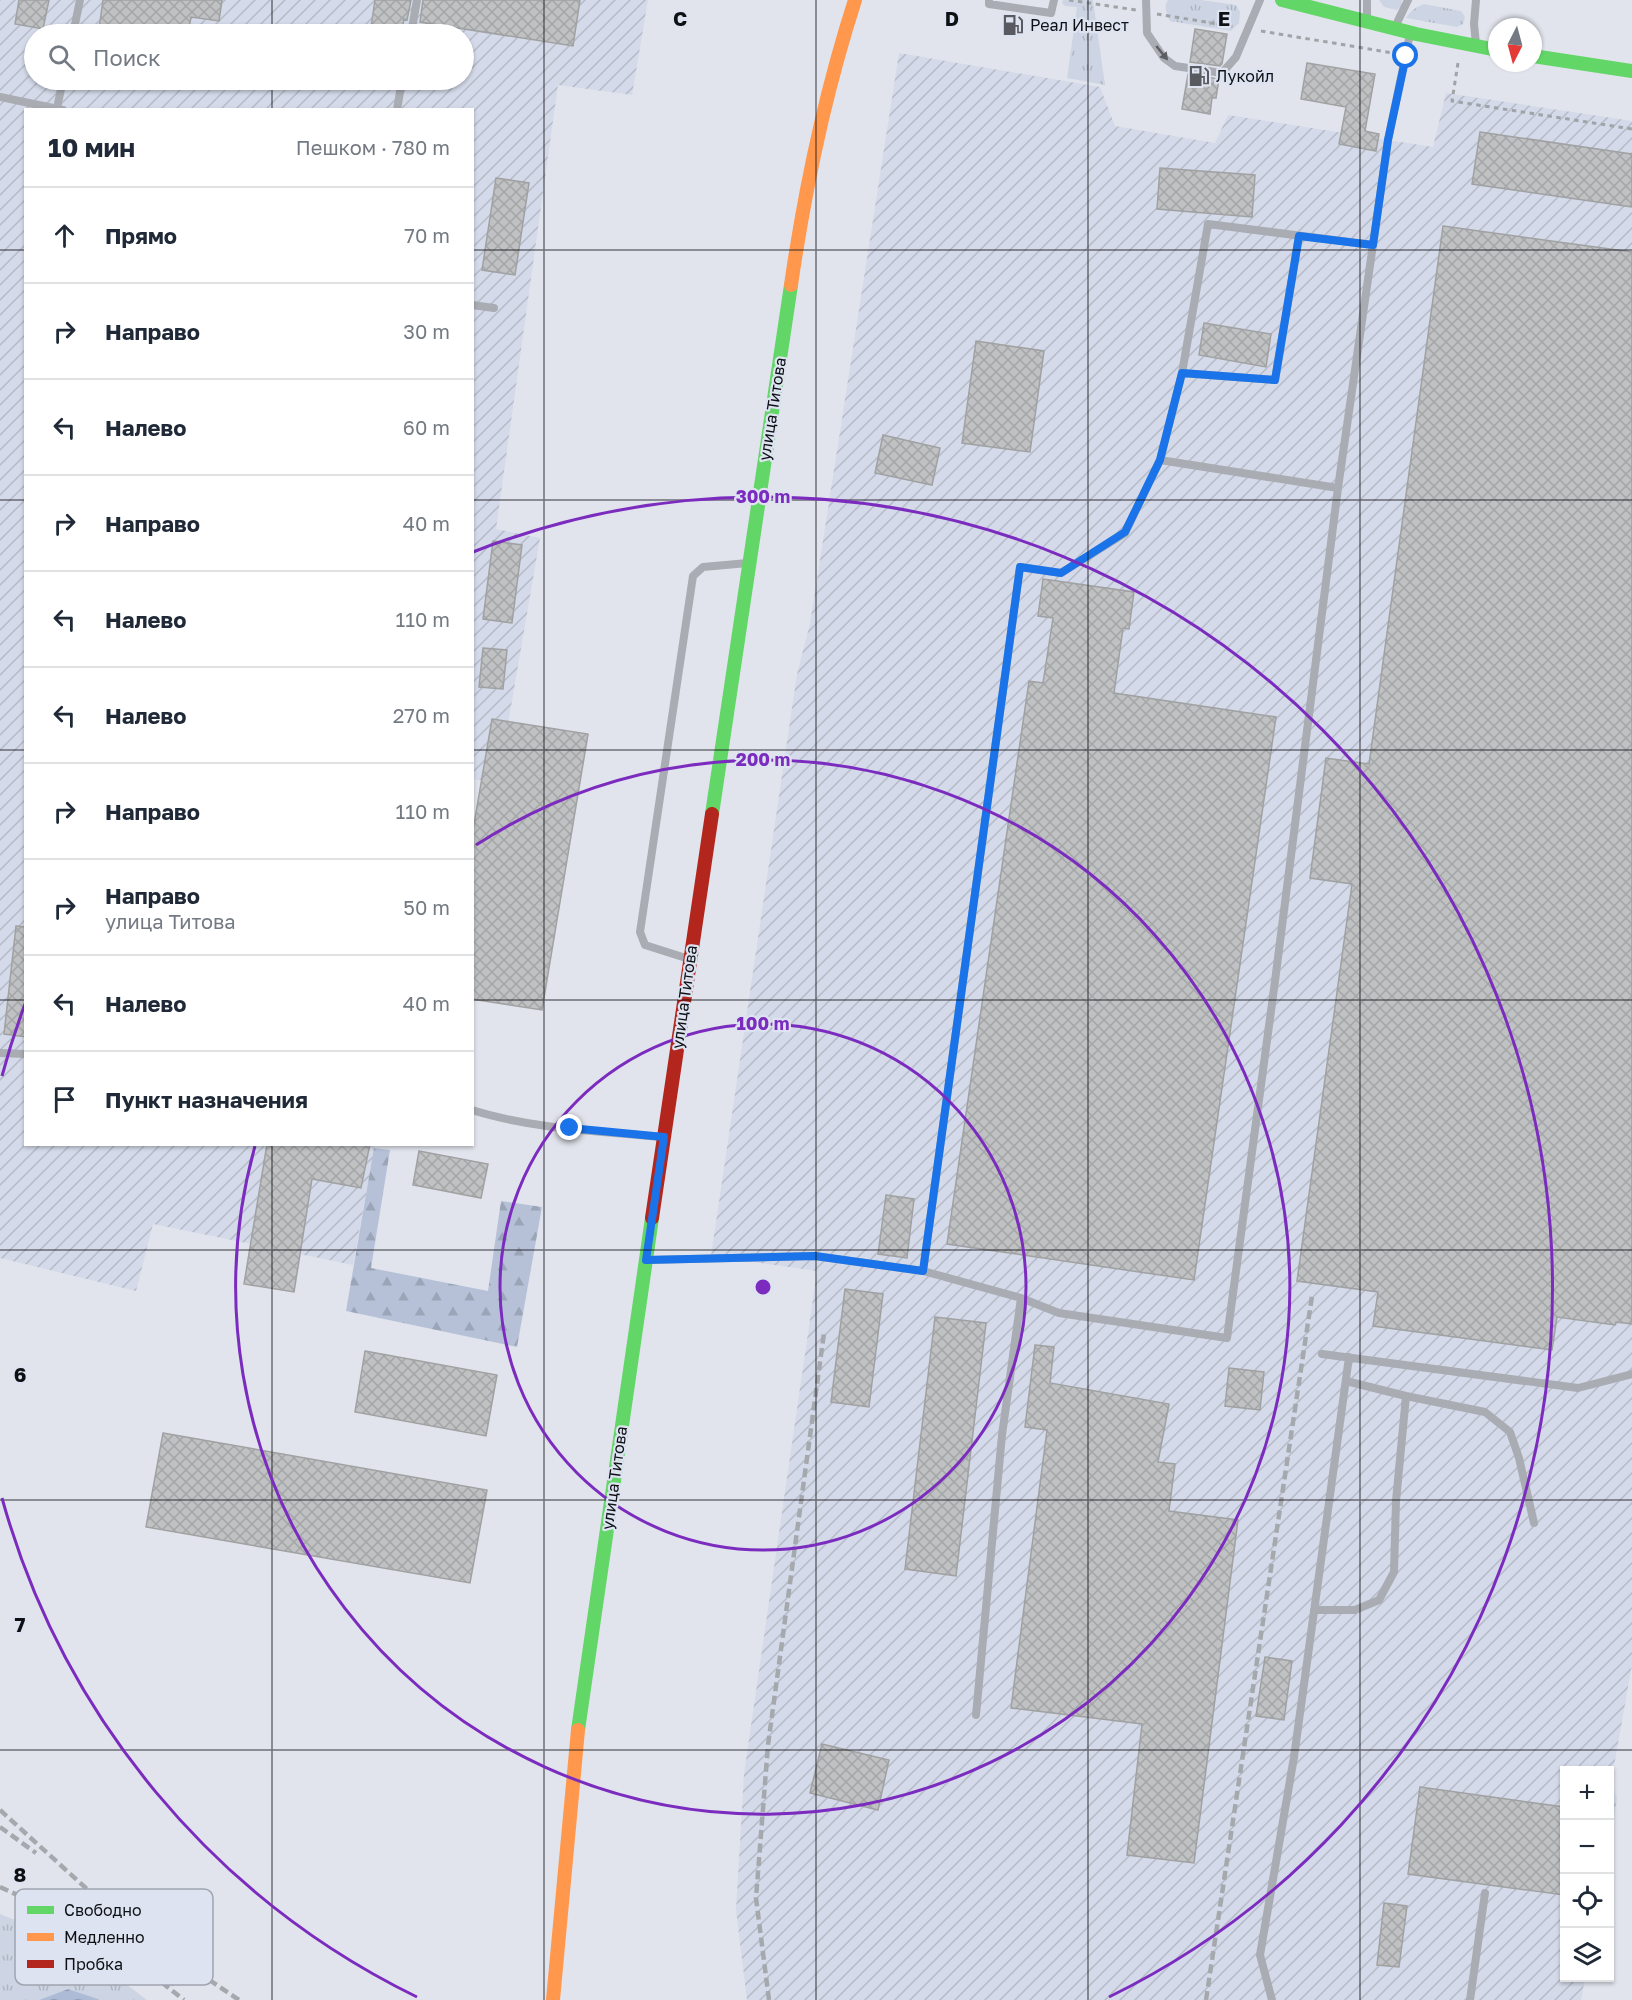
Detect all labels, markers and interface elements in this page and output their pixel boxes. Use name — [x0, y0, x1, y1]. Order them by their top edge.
text: C — [673, 6, 687, 30]
text: D — [945, 6, 959, 30]
text: E — [1218, 6, 1230, 30]
fuel station icon: Реал Инвест — [1001, 13, 1025, 37]
place label: Реал Инвест — [1030, 15, 1129, 35]
north arrow — [1488, 18, 1542, 72]
search box — [24, 24, 474, 90]
icon: search — [45, 41, 78, 74]
route start — [1392, 42, 1418, 68]
text: Поиск — [93, 44, 161, 71]
one-way arrow — [1155, 45, 1168, 61]
fuel station icon: Лукойл — [1187, 64, 1211, 88]
place label: Лукойл — [1216, 66, 1274, 86]
text: 10 мин — [48, 132, 135, 163]
text: Пешком · 780 m — [296, 135, 450, 159]
icon: ahead — [48, 219, 81, 252]
text: Прямо — [105, 222, 177, 249]
text: 70 m — [404, 223, 450, 247]
icon: right — [48, 315, 81, 348]
text: Направо — [105, 318, 200, 345]
text: 30 m — [403, 319, 450, 343]
street label: улица Титова — [754, 356, 790, 462]
icon: left — [48, 411, 81, 444]
text: Налево — [105, 414, 187, 441]
text: 60 m — [403, 415, 450, 439]
text: 300 m — [736, 485, 790, 507]
icon: right — [48, 507, 81, 540]
text: Направо — [105, 510, 200, 537]
text: 40 m — [403, 511, 450, 535]
icon: left — [48, 603, 81, 636]
text: Налево — [105, 606, 187, 633]
text: 110 m — [396, 607, 450, 631]
icon: left — [48, 699, 81, 732]
text: Налево — [105, 702, 187, 729]
text: 270 m — [393, 703, 450, 727]
text: 200 m — [736, 748, 790, 770]
icon: right — [48, 795, 81, 828]
text: Направо — [105, 798, 200, 825]
text: 110 m — [396, 799, 450, 823]
text: Направо — [105, 882, 200, 909]
icon: right — [48, 891, 81, 924]
text: 50 m — [403, 895, 450, 919]
text: улица Титова — [105, 909, 236, 933]
street label: улица Титова — [667, 944, 701, 1050]
icon: left — [48, 987, 81, 1020]
text: Налево — [105, 990, 187, 1017]
text: 40 m — [403, 991, 450, 1015]
text: 100 m — [737, 1012, 789, 1034]
icon: arrive — [48, 1083, 81, 1116]
text: Пункт назначения — [105, 1086, 308, 1113]
route end — [556, 1114, 582, 1140]
centre of rings — [753, 1277, 773, 1297]
text: 6 — [14, 1362, 26, 1386]
street label: улица Титова — [597, 1425, 631, 1531]
text: 7 — [15, 1612, 26, 1636]
map controls — [1560, 1766, 1614, 1982]
button: + — [1560, 1766, 1614, 1820]
button: − — [1560, 1820, 1614, 1874]
text: 8 — [14, 1862, 26, 1886]
button: locate — [1560, 1874, 1614, 1928]
legend — [15, 1889, 213, 1985]
text: Свободно — [64, 1900, 142, 1920]
text: Медленно — [64, 1927, 145, 1947]
button: layers — [1560, 1928, 1614, 1982]
text: Пробка — [64, 1954, 123, 1974]

